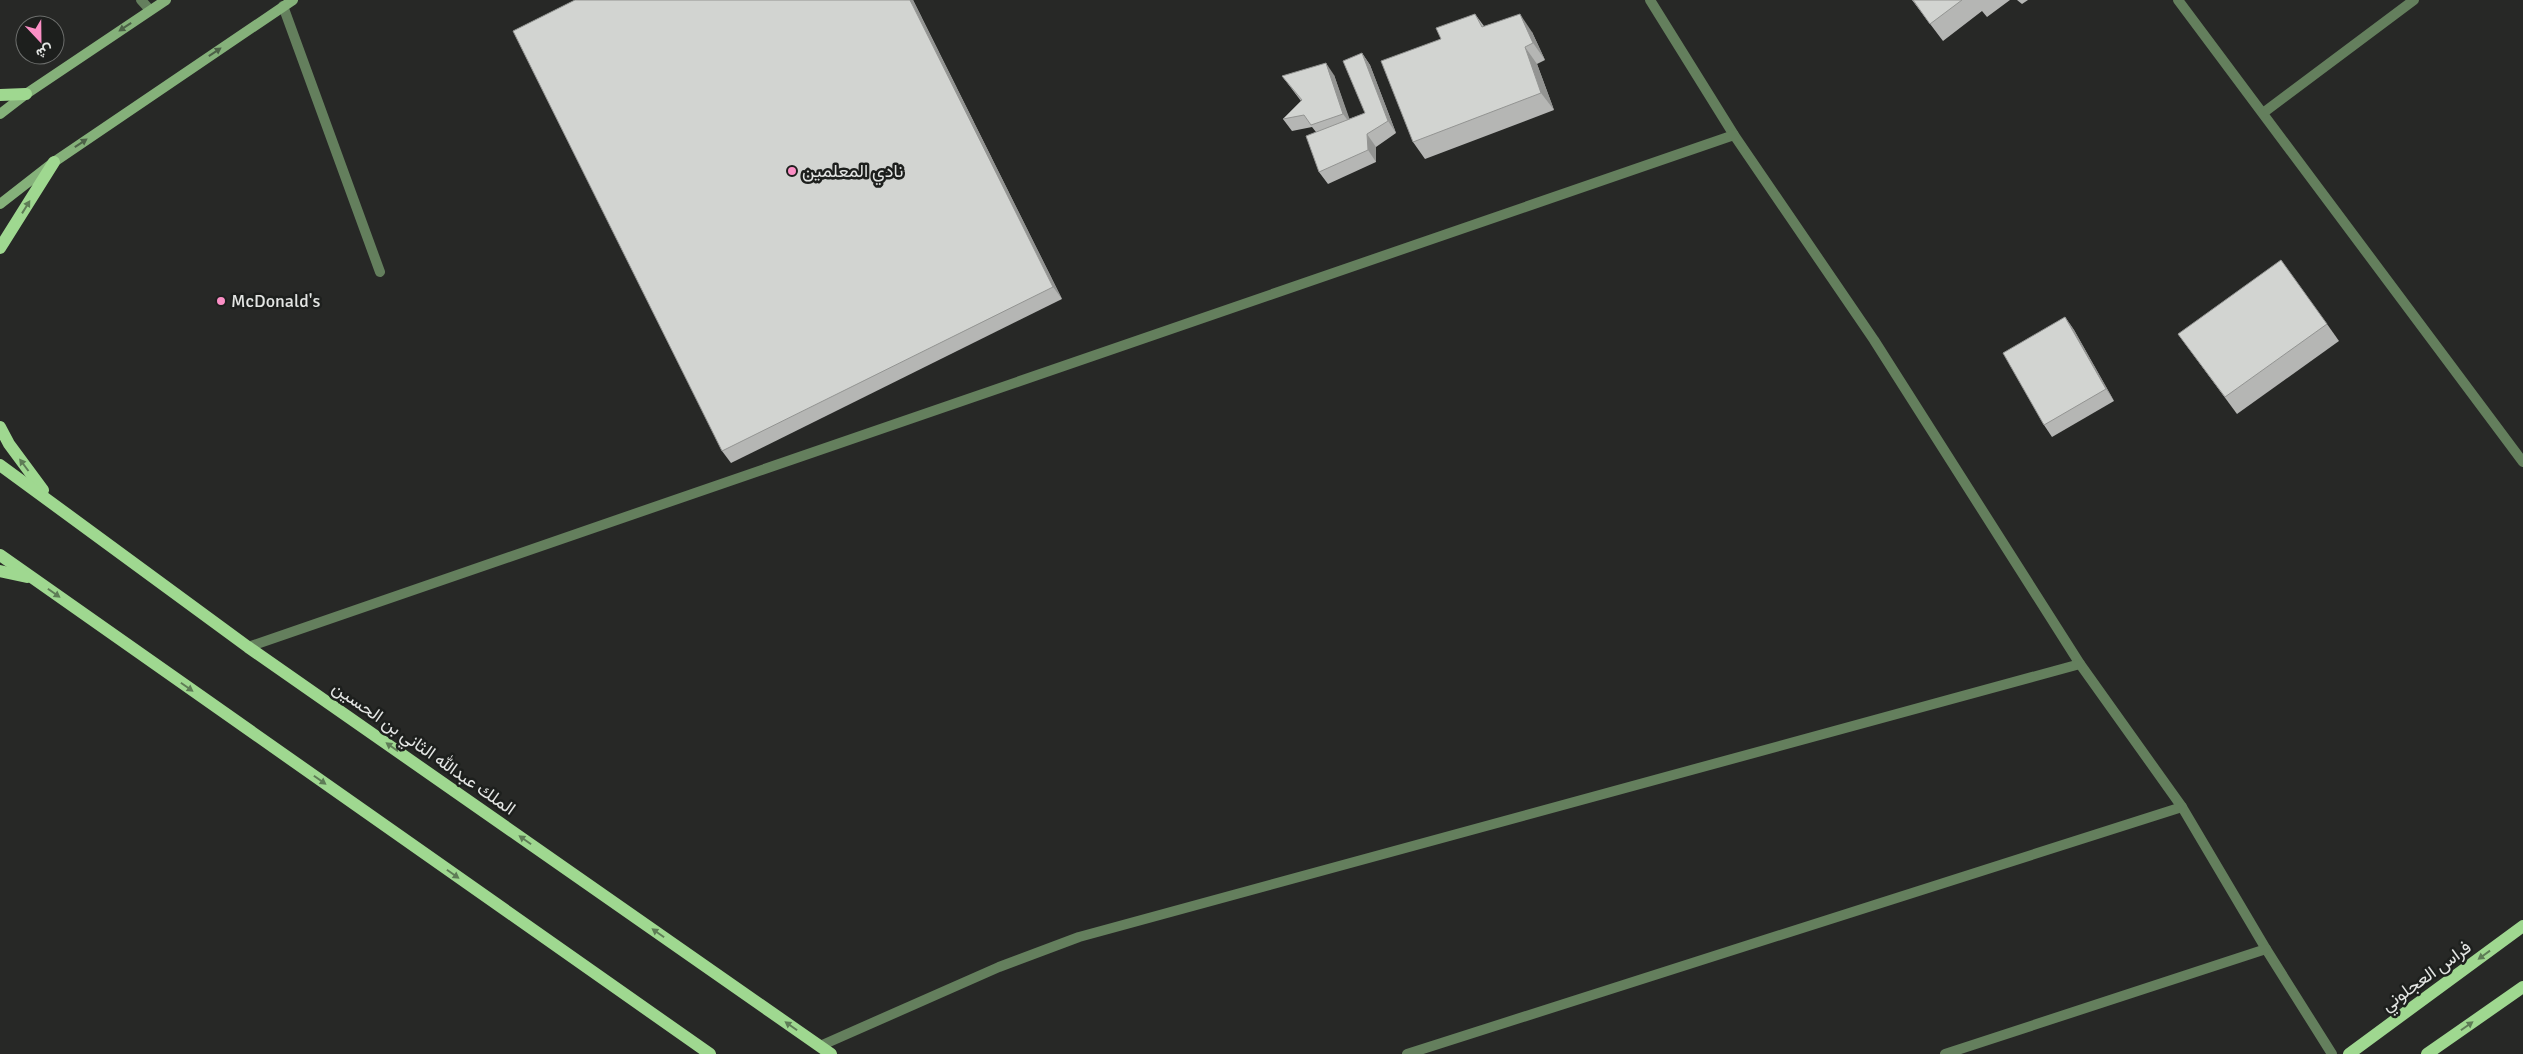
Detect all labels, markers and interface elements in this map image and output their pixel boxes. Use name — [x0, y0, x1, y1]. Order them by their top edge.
north arrow — [15, 15, 65, 65]
one-way arrow — [119, 22, 132, 32]
text: ش — [34, 41, 56, 63]
one-way arrow — [208, 47, 222, 57]
one-way arrow — [74, 139, 88, 148]
place label: نادي المعلمين — [802, 160, 903, 186]
marker: نادي المعلمين — [786, 165, 798, 177]
one-way arrow — [21, 200, 30, 213]
place label: McDonald's — [231, 290, 320, 312]
marker: McDonald's — [215, 295, 227, 307]
one-way arrow — [18, 459, 29, 472]
one-way arrow — [47, 588, 61, 598]
street label: الملك عبدالله الثاني بن الحسين — [326, 676, 520, 823]
one-way arrow — [180, 682, 194, 692]
one-way arrow — [385, 742, 398, 752]
one-way arrow — [313, 775, 327, 785]
one-way arrow — [518, 835, 532, 845]
one-way arrow — [446, 869, 459, 879]
one-way arrow — [651, 928, 665, 938]
street label: فراس العجلوني — [2377, 936, 2478, 1019]
one-way arrow — [2477, 950, 2491, 960]
one-way arrow — [784, 1021, 798, 1031]
one-way arrow — [2460, 1021, 2474, 1031]

